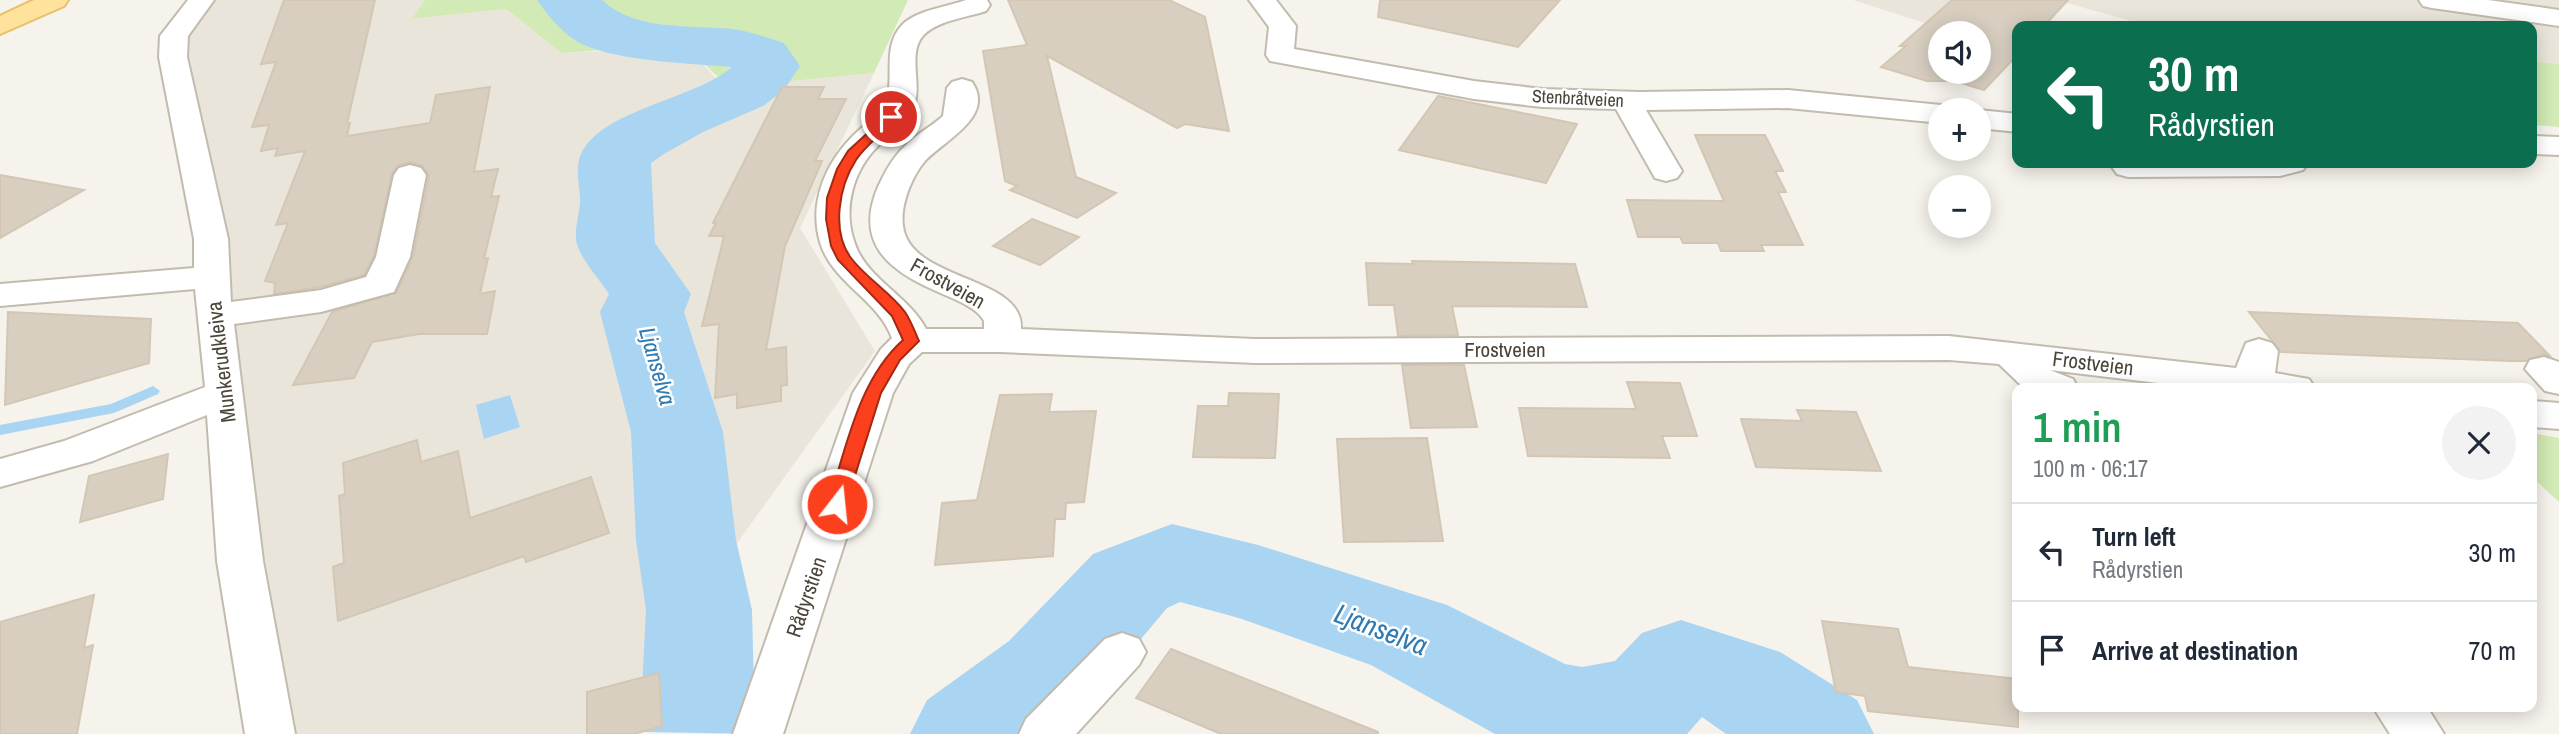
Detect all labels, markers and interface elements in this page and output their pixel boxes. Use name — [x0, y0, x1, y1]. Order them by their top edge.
map controls — [1928, 21, 1991, 238]
button: sound — [1928, 21, 1991, 84]
text: 30 m — [2148, 40, 2240, 106]
icon: left — [2033, 49, 2124, 140]
street label: Stenbråtveien — [1531, 83, 1625, 113]
pin — [861, 87, 921, 147]
icon: arrive — [872, 98, 910, 136]
button: + — [1928, 98, 1991, 161]
text: Rådyrstien — [2148, 103, 2275, 146]
button: − — [1928, 175, 1991, 238]
street label: Frostveien — [905, 251, 991, 315]
street label: Munkerudkleiva — [199, 299, 243, 424]
water label: Ljanselva — [632, 323, 684, 409]
street label: Frostveien — [1464, 335, 1546, 364]
street label: Frostveien — [2051, 344, 2135, 382]
text: 1 min — [2033, 399, 2122, 455]
button: close — [2442, 406, 2516, 480]
text: 100 m · 06:17 — [2033, 453, 2148, 484]
position arrow — [800, 467, 874, 541]
text: Turn left — [2092, 519, 2176, 554]
icon: left — [2033, 533, 2071, 571]
text: 30 m — [2469, 535, 2516, 570]
street label: Rådyrstien — [779, 553, 833, 641]
text: Rådyrstien — [2092, 554, 2183, 585]
water label: Ljanselva — [1329, 594, 1433, 664]
icon: arrive — [2033, 631, 2071, 669]
text: Arrive at destination — [2092, 633, 2298, 668]
text: 70 m — [2469, 633, 2516, 668]

